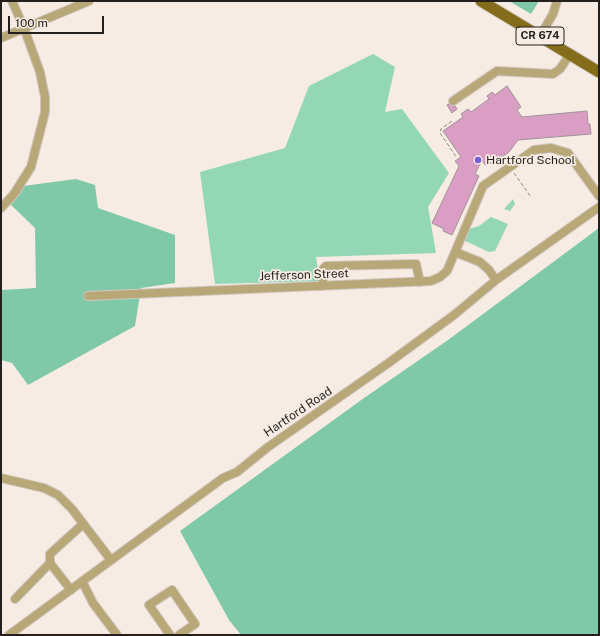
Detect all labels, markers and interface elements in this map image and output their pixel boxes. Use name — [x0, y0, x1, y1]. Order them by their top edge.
scale bar — [10, 8, 106, 34]
text: 100 m — [15, 16, 48, 30]
road number: CR 674 — [516, 27, 564, 45]
place label: Hartford School — [486, 153, 575, 167]
marker: Hartford School — [473, 155, 483, 165]
street label: Jefferson Street — [259, 266, 349, 284]
street label: Hartford Road — [261, 384, 335, 440]

